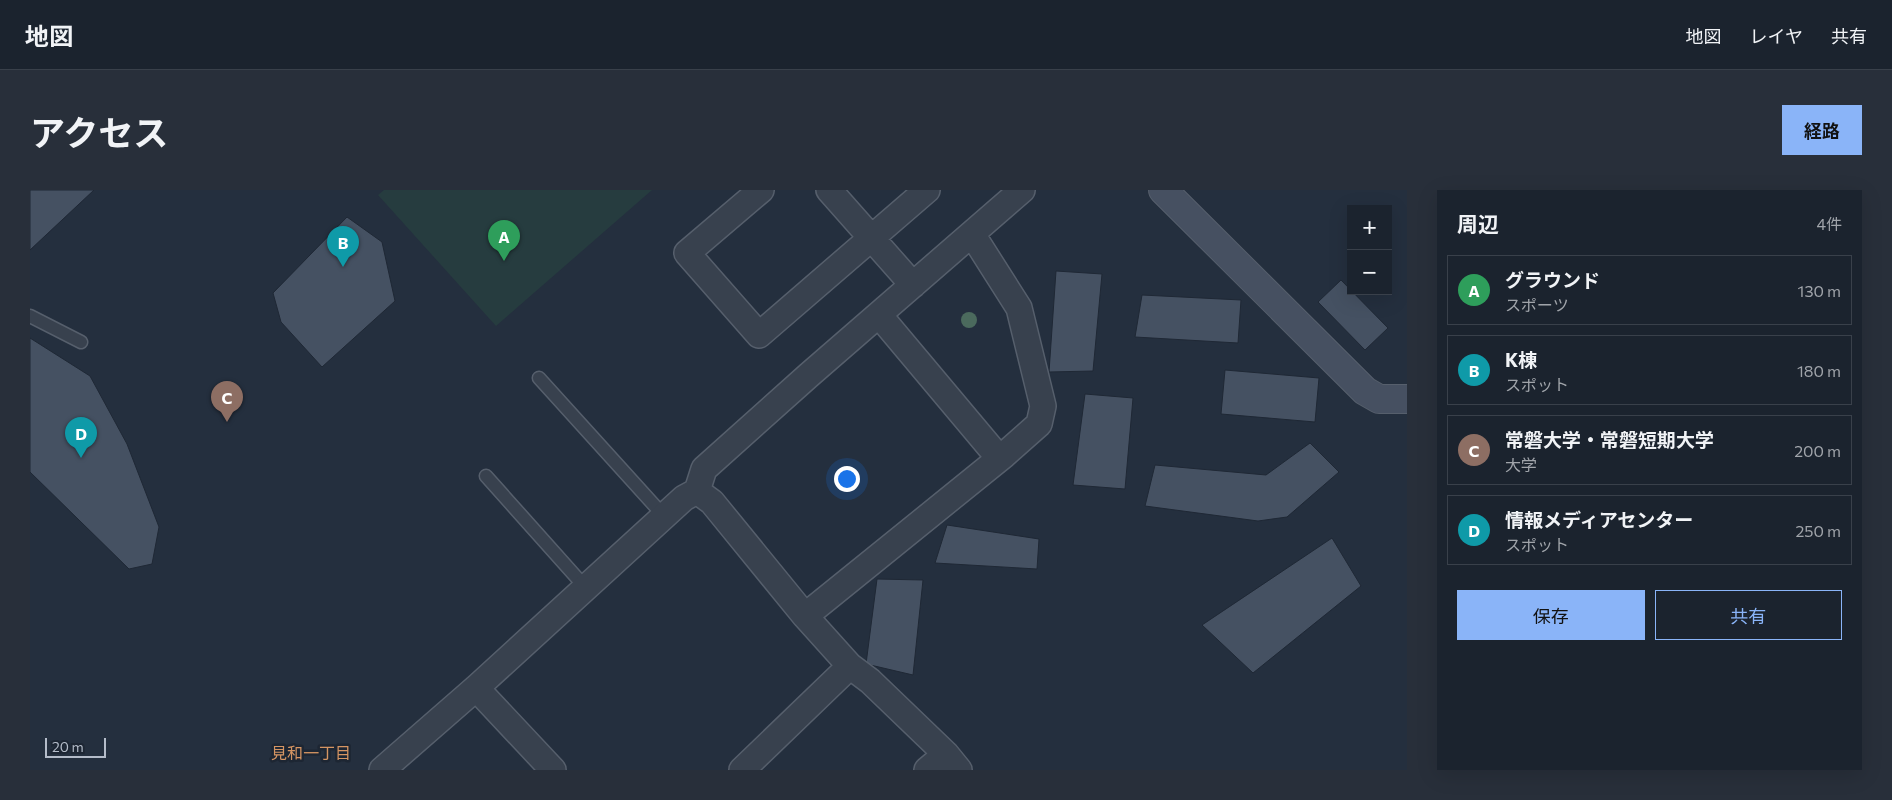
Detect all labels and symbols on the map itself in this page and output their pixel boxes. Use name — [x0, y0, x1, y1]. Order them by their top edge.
pin: A — [488, 220, 520, 261]
pin: B — [327, 226, 359, 267]
pin: C — [211, 381, 243, 422]
pin: D — [65, 417, 97, 458]
your location — [834, 466, 860, 492]
scale bar — [45, 735, 106, 758]
district label: 見和一丁目 — [271, 743, 351, 762]

